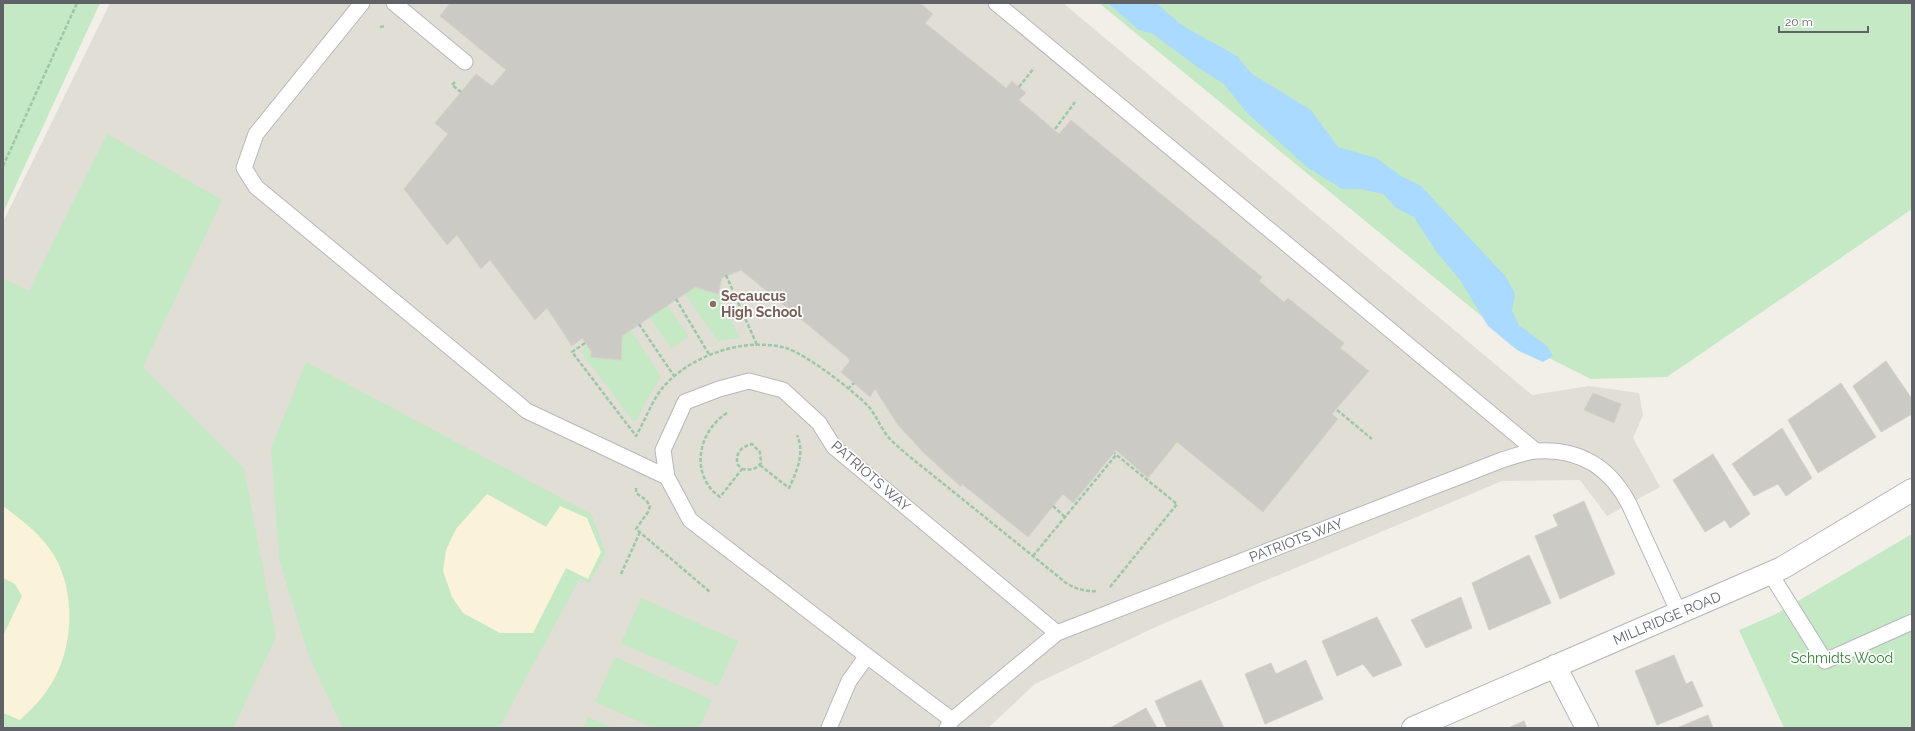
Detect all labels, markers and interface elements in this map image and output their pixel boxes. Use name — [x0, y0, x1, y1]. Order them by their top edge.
scale bar — [1779, 8, 1868, 34]
text: 20 m — [1785, 15, 1813, 29]
place label: Secaucus High School — [721, 288, 803, 320]
marker: Secaucus High School — [708, 299, 718, 309]
street label: PATRIOTS WAY — [828, 437, 914, 515]
street label: PATRIOTS WAY — [1247, 515, 1345, 565]
street label: MILLRIDGE ROAD — [1611, 588, 1723, 648]
park label: Schmidts Wood — [1791, 650, 1893, 666]

